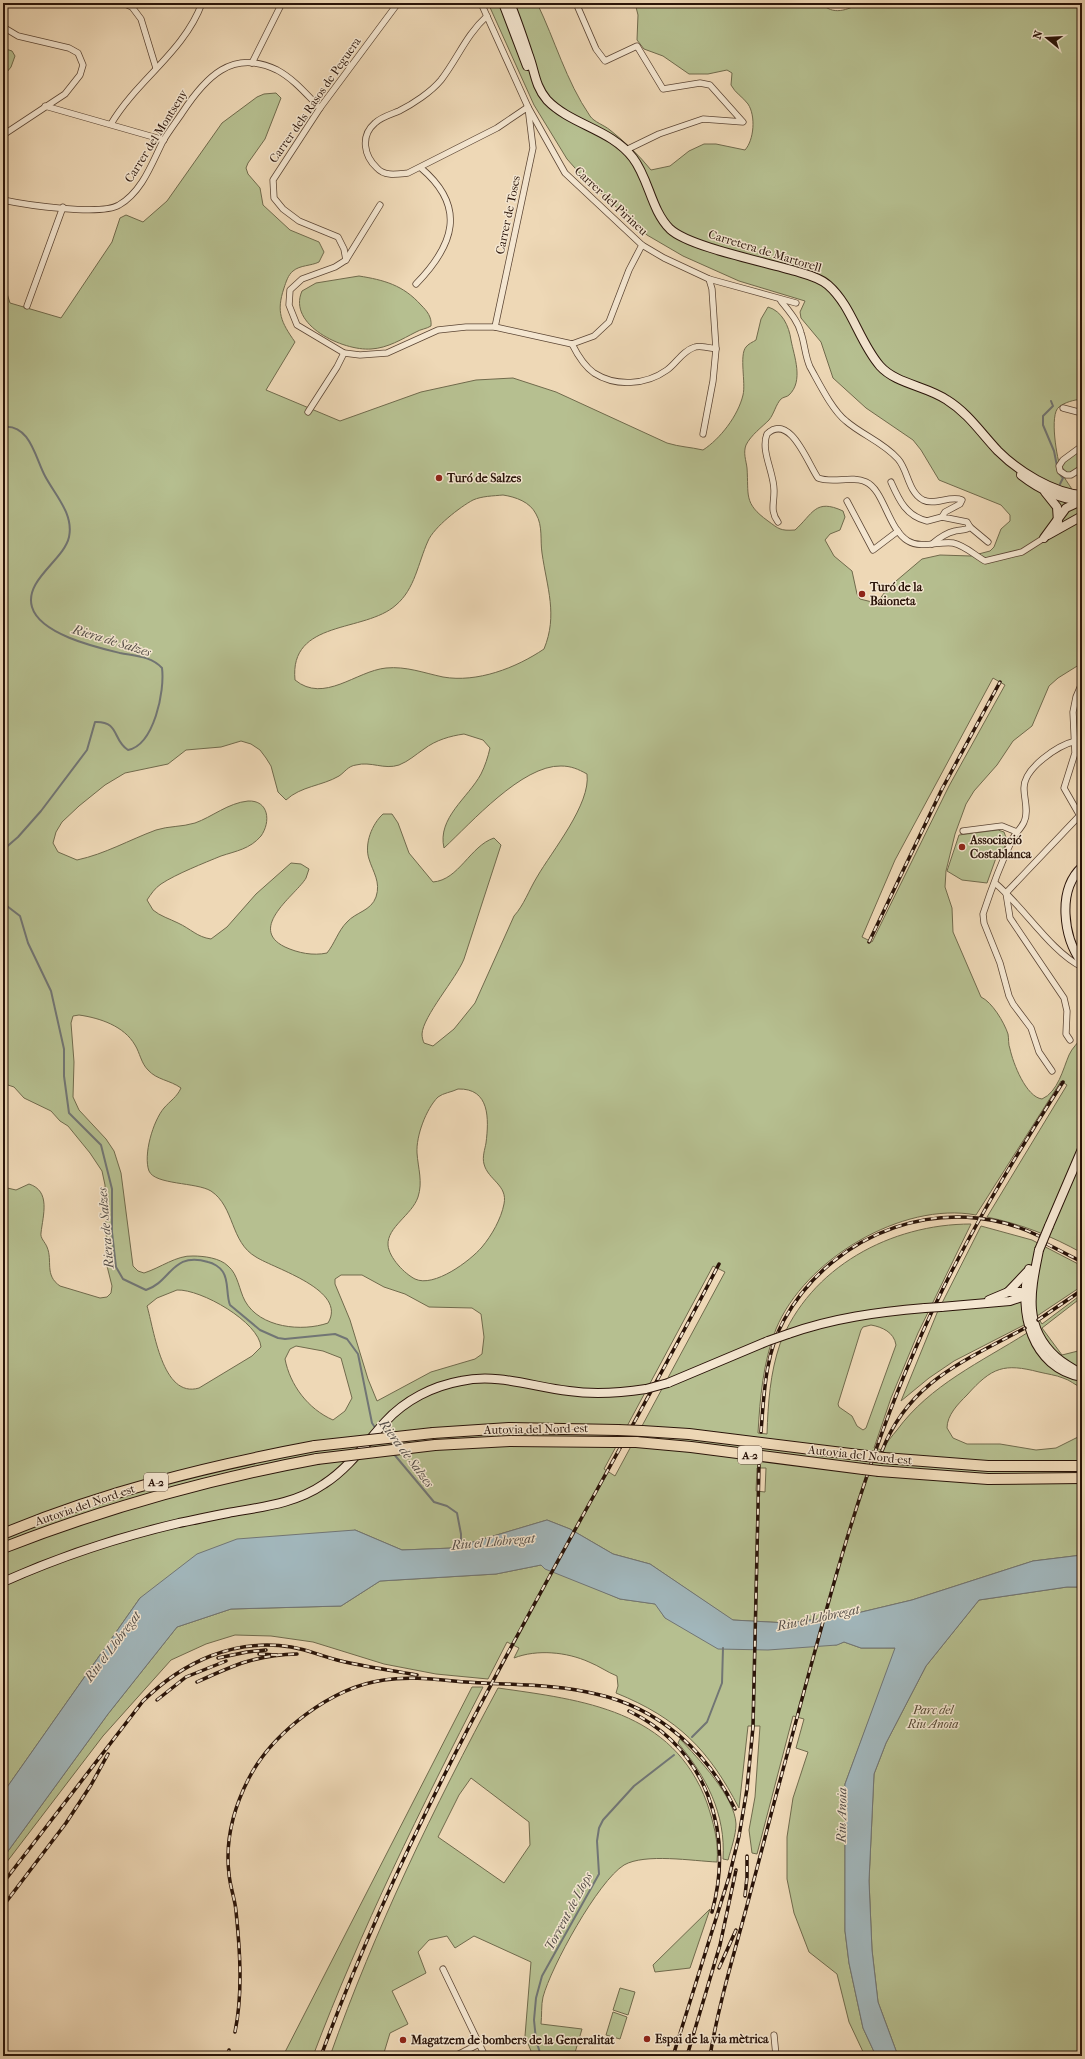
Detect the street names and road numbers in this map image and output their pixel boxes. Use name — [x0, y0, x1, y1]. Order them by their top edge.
street label: Carrer dels Rasos de Peguera — [266, 34, 364, 165]
street label: Carrer del Montseny — [122, 86, 191, 185]
street label: Carrer del Pirineu — [572, 164, 651, 239]
street label: Carrer de Toses — [493, 174, 523, 256]
street label: Carretera de Martorell — [707, 227, 824, 275]
street label: Autovia del Nord-est — [483, 1421, 589, 1437]
street label: Autovia del Nord-est — [806, 1442, 913, 1468]
road number: A-2 — [738, 1446, 762, 1464]
road number: A-2 — [144, 1473, 168, 1491]
street label: Autovia del Nord-est — [32, 1481, 137, 1529]

